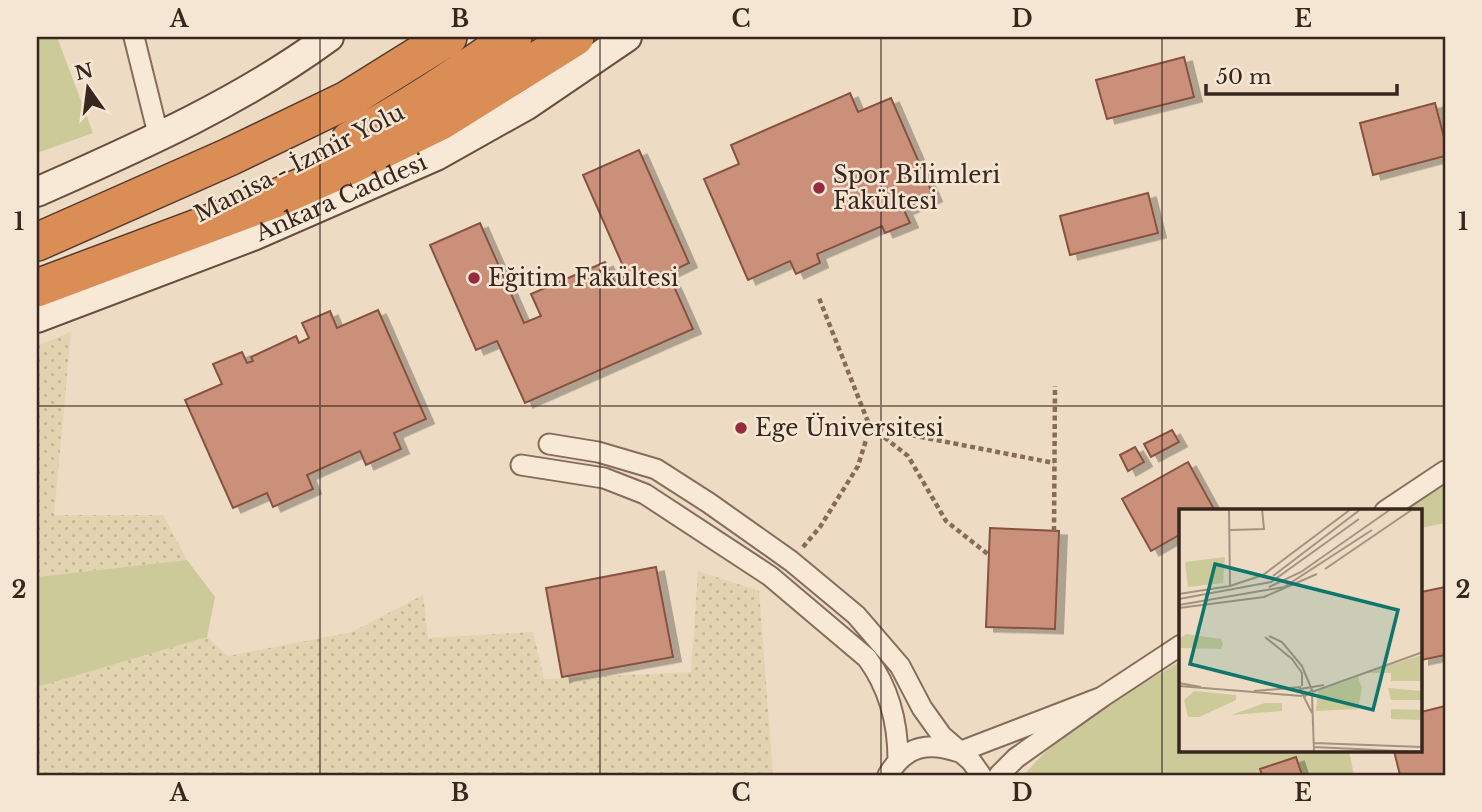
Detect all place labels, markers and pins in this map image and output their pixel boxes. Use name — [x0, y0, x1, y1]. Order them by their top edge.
place label: Spor Bilimleri Fakültesi — [833, 161, 1000, 215]
marker: Spor Bilimleri Fakültesi — [811, 180, 827, 196]
place label: Eğitim Fakültesi — [488, 264, 679, 292]
marker: Eğitim Fakültesi — [466, 270, 482, 286]
place label: Ege Üniversitesi — [755, 412, 944, 442]
marker: Ege Üniversitesi — [733, 420, 749, 436]

